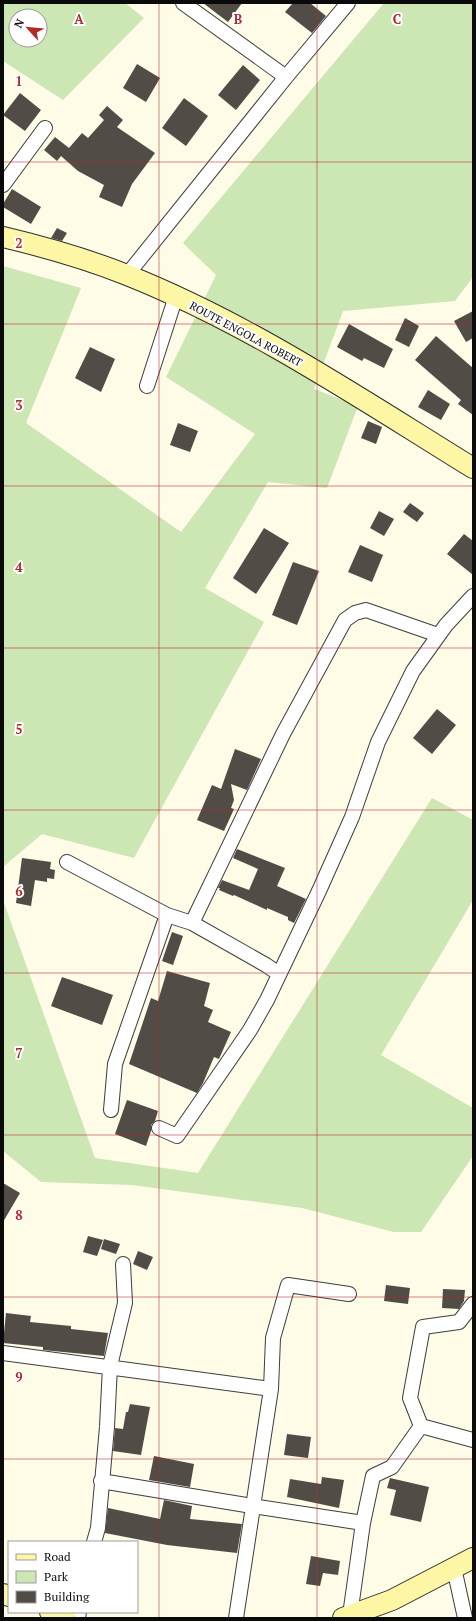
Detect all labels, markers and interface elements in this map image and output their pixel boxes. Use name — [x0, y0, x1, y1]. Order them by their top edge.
north arrow — [8, 8, 48, 48]
text: A — [74, 10, 84, 28]
text: B — [234, 10, 242, 28]
text: C — [393, 10, 401, 28]
text: N — [11, 16, 28, 30]
text: 1 — [15, 72, 23, 90]
text: 2 — [15, 234, 23, 252]
street label: ROUTE ENGOLA ROBERT — [187, 298, 305, 370]
text: 3 — [15, 396, 23, 414]
text: 4 — [15, 558, 23, 576]
text: 5 — [15, 720, 23, 738]
text: 6 — [15, 882, 23, 900]
text: 7 — [15, 1044, 23, 1062]
text: 8 — [15, 1206, 23, 1224]
text: 9 — [15, 1368, 23, 1386]
legend — [8, 1541, 138, 1613]
text: Road — [44, 1549, 71, 1564]
text: Park — [44, 1569, 69, 1584]
text: Building — [44, 1589, 90, 1604]

